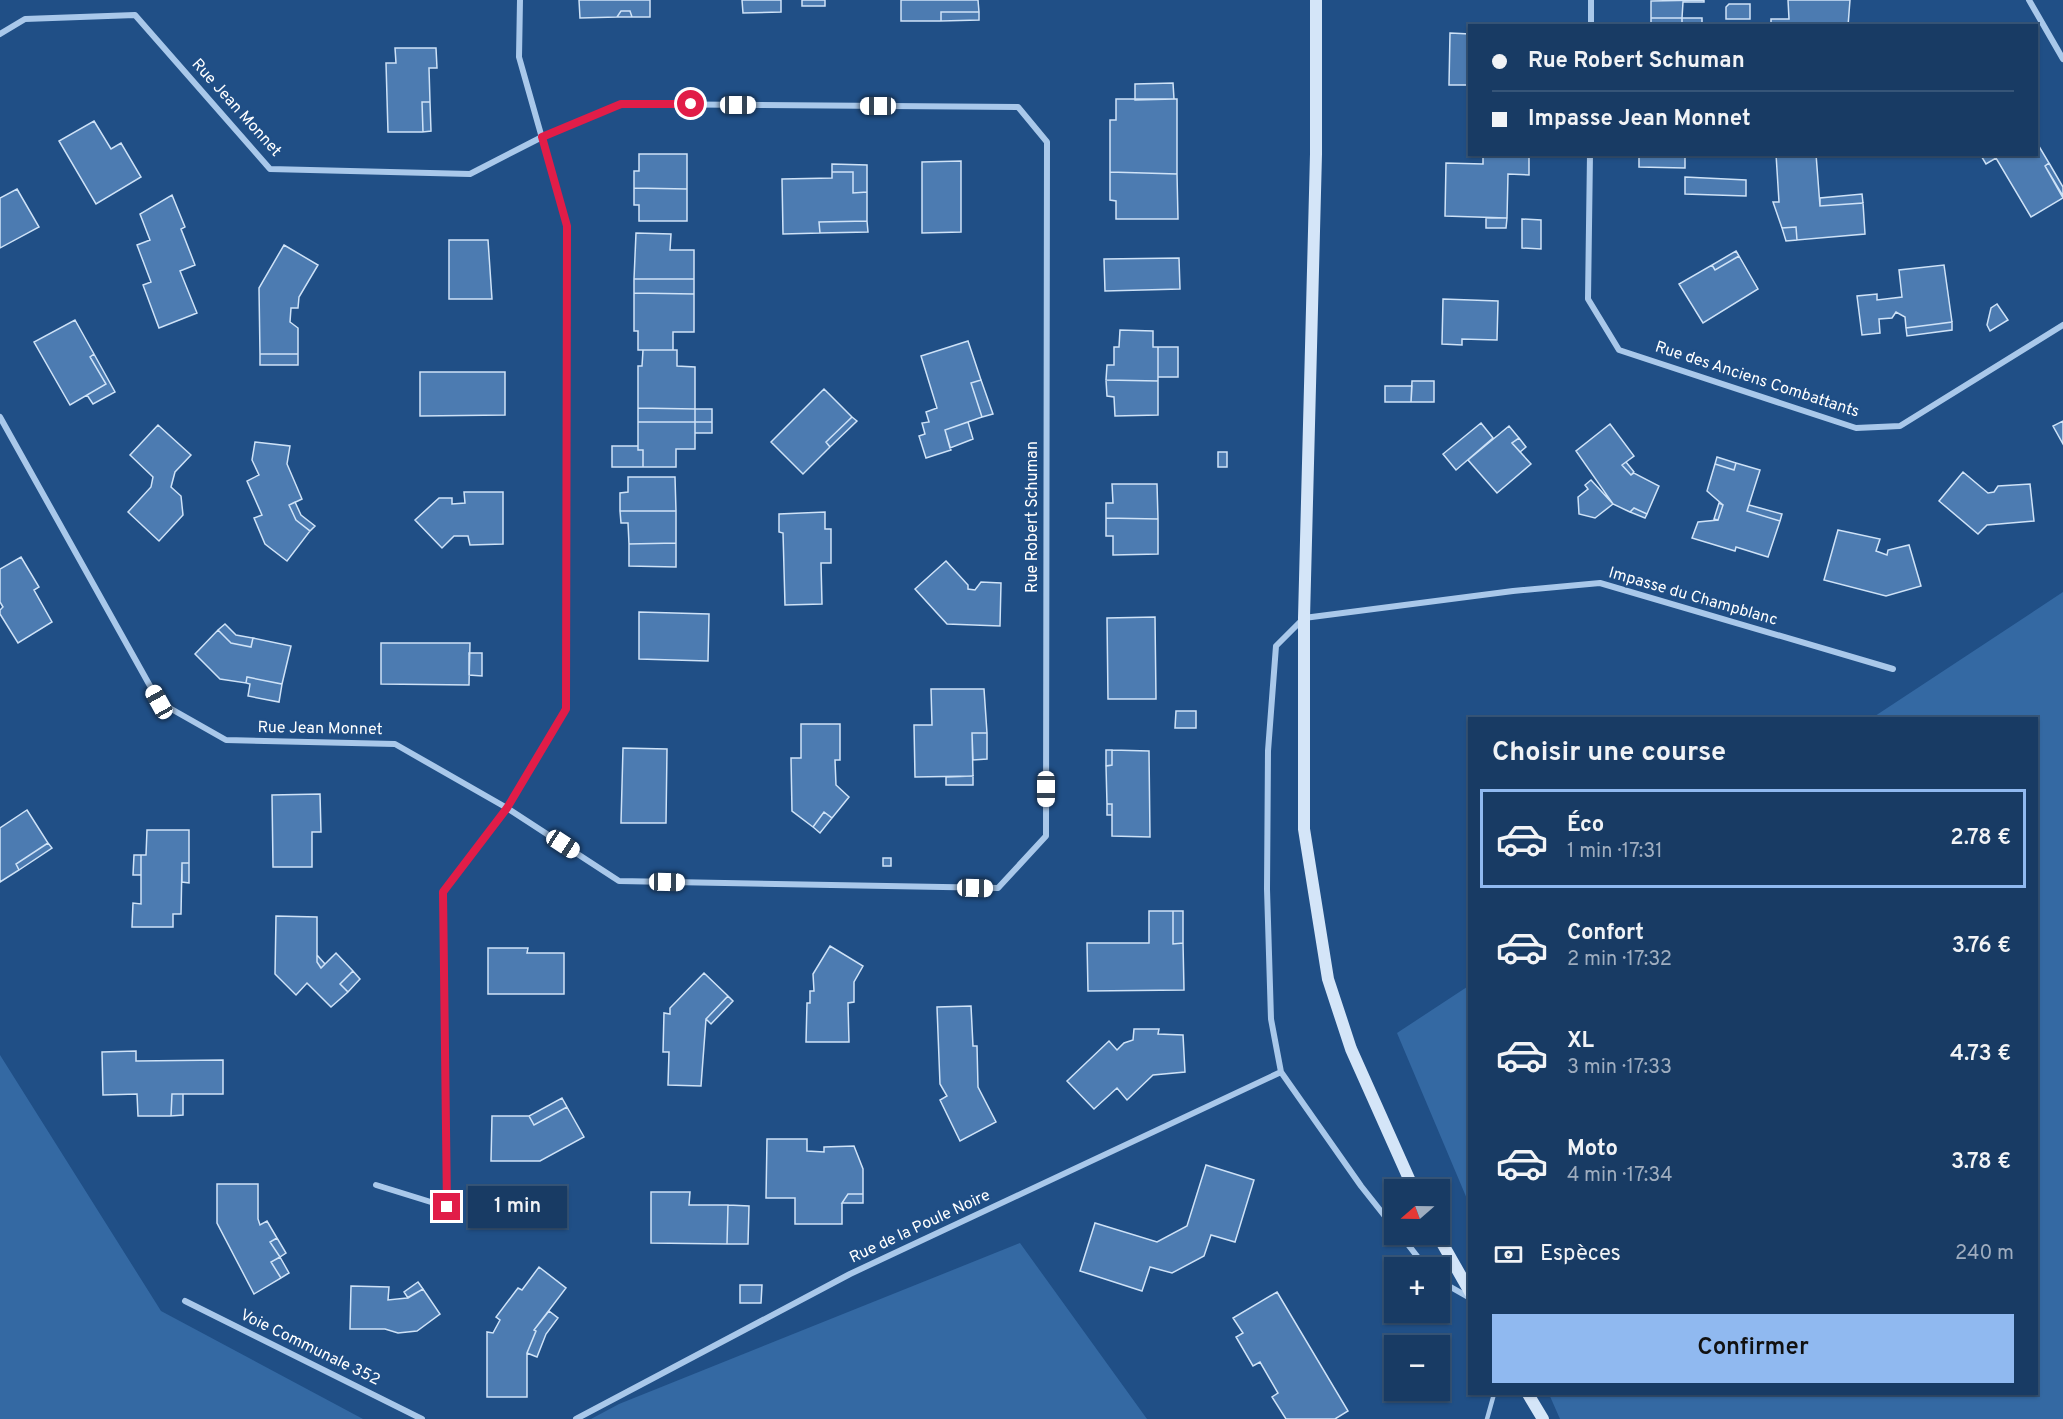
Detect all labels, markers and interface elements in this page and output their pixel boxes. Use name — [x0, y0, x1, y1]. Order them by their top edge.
text: Rue Robert Schuman — [1528, 48, 1745, 75]
street label: Rue Jean Monnet — [187, 55, 285, 161]
route start — [677, 90, 704, 117]
car — [720, 96, 756, 114]
car — [860, 97, 896, 115]
text: Impasse Jean Monnet — [1528, 106, 1751, 133]
street label: Rue des Anciens Combattants — [1652, 337, 1862, 423]
street label: Rue Robert Schuman — [1023, 441, 1043, 593]
street label: Impasse du Champblanc — [1606, 563, 1780, 631]
car — [142, 682, 176, 722]
street label: Rue Jean Monnet — [257, 718, 383, 740]
text: Choisir une course — [1492, 736, 1726, 770]
car — [1037, 771, 1055, 807]
icon: car — [1495, 812, 1549, 866]
text: Éco — [1567, 812, 1604, 839]
text: 2.78 € — [1950, 825, 2011, 852]
car — [543, 827, 583, 861]
text: 1 min · 17:31 — [1567, 839, 1663, 865]
car — [649, 873, 685, 891]
car — [957, 879, 993, 897]
icon: car — [1495, 920, 1549, 974]
text: Confort — [1567, 920, 1644, 947]
text: 3.76 € — [1952, 933, 2011, 960]
text: 2 min · 17:32 — [1567, 947, 1672, 973]
icon: car — [1495, 1028, 1549, 1082]
text: XL — [1567, 1028, 1594, 1055]
text: 4.73 € — [1950, 1041, 2011, 1068]
text: 3 min · 17:33 — [1567, 1055, 1672, 1081]
icon: car — [1495, 1136, 1549, 1190]
text: Moto — [1567, 1136, 1618, 1163]
text: 3.78 € — [1951, 1149, 2011, 1176]
text: 4 min · 17:34 — [1567, 1163, 1673, 1189]
north arrow — [1384, 1179, 1450, 1245]
map controls — [1384, 1179, 1450, 1401]
callout: 1 min — [468, 1186, 567, 1228]
street label: Rue de la Poule Noire — [847, 1186, 993, 1268]
route end — [433, 1193, 460, 1220]
text: 1 min — [494, 1194, 541, 1220]
icon: cash — [1492, 1238, 1525, 1271]
text: Espèces — [1540, 1241, 1621, 1268]
text: 240 m — [1955, 1241, 2014, 1267]
button: + — [1384, 1257, 1450, 1323]
street label: Voie Communale 352 — [237, 1305, 383, 1391]
button: Confirmer — [1492, 1314, 2014, 1383]
button: − — [1384, 1335, 1450, 1401]

